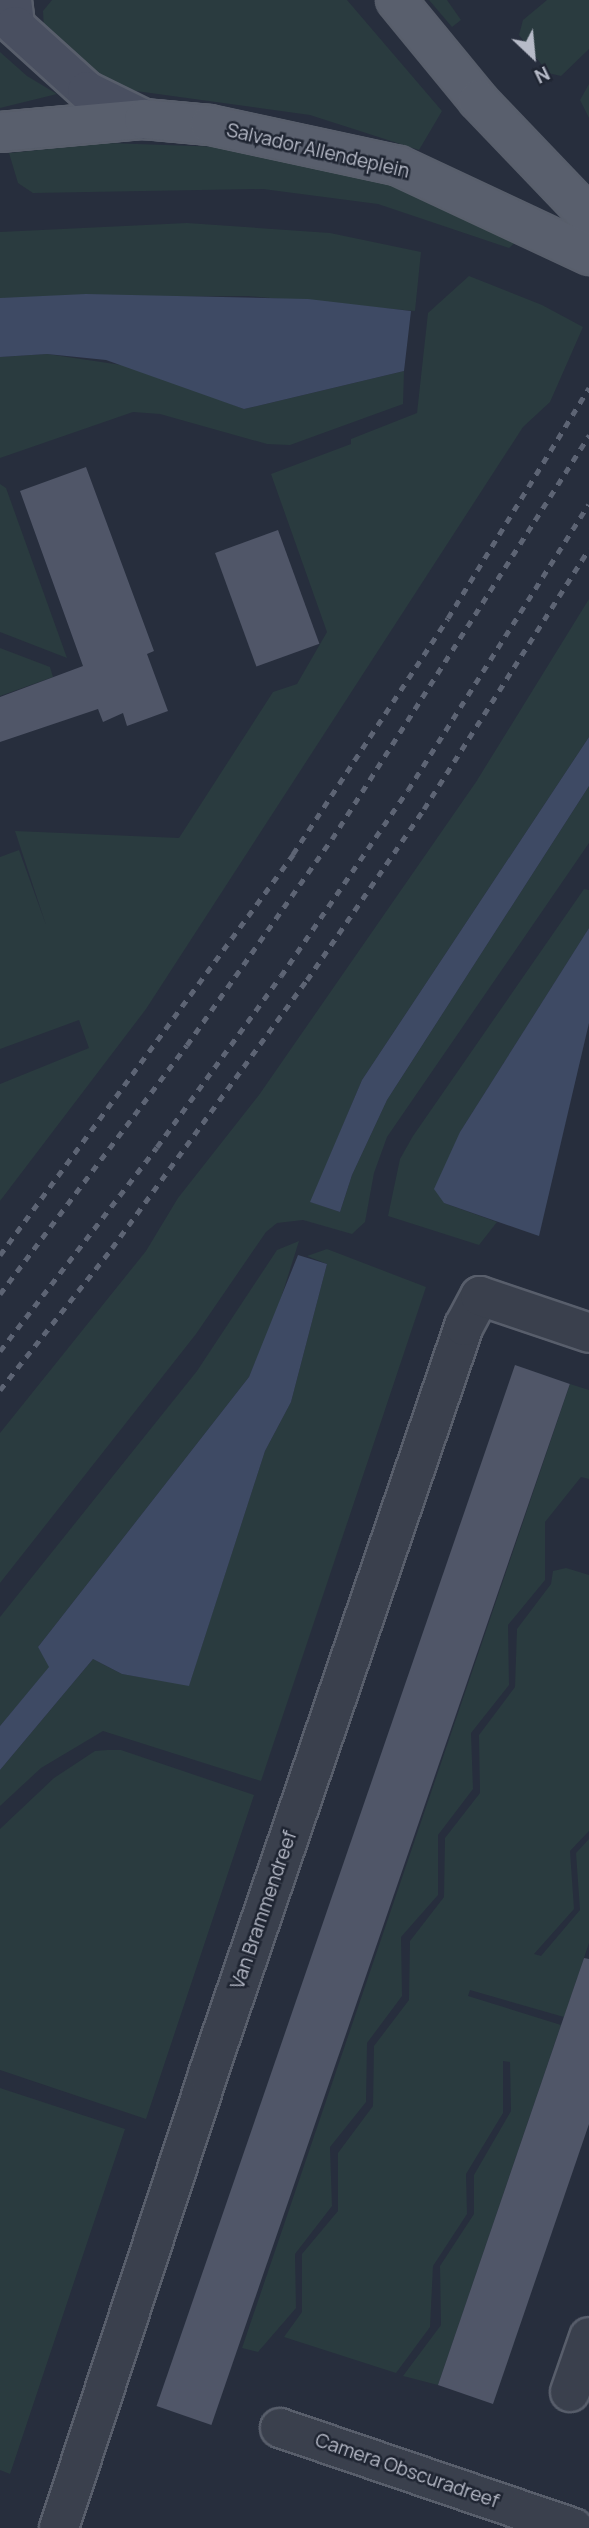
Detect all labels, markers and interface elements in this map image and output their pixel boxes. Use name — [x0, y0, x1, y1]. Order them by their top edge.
north arrow — [498, 21, 568, 91]
text: N — [530, 60, 554, 90]
street label: Salvador Allendeplein — [224, 119, 412, 183]
street label: Van Brammendreef — [226, 1828, 302, 1992]
street label: Camera Obscuradreef — [312, 2429, 502, 2513]

